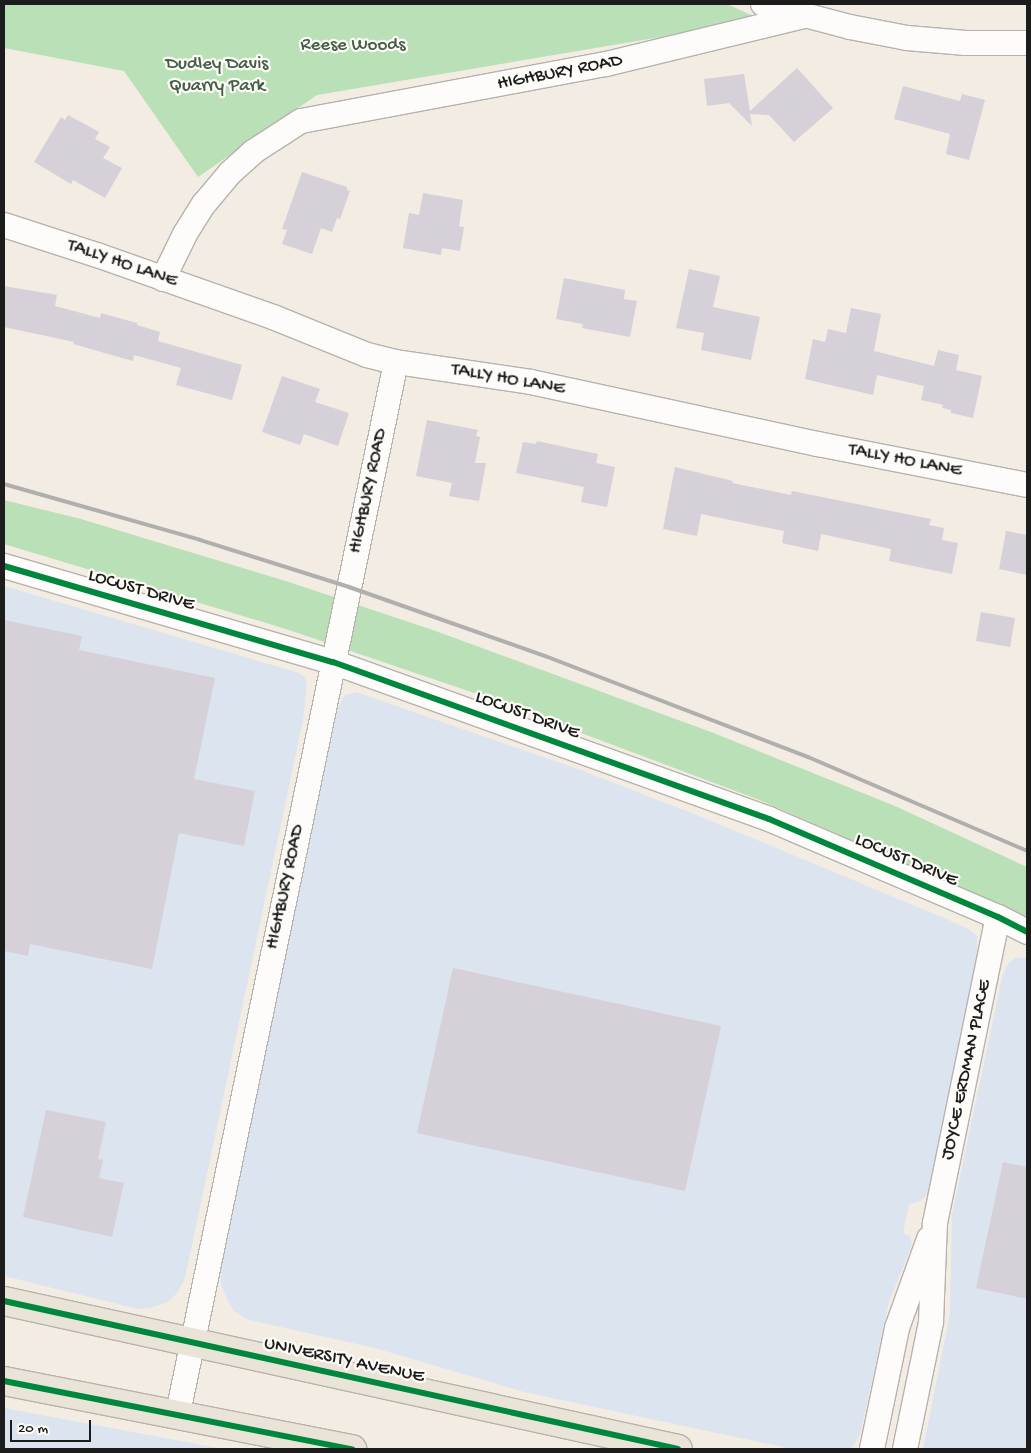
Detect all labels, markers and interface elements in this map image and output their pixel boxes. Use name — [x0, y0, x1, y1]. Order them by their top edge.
park label: Reese Woods — [301, 35, 405, 57]
street label: HIGHBURY ROAD — [495, 50, 625, 96]
park label: Dudley Davis Quarry Park — [166, 54, 268, 98]
street label: TALLY HO LANE — [64, 235, 180, 293]
street label: TALLY HO LANE — [449, 359, 567, 401]
street label: HIGHBURY ROAD — [345, 426, 393, 556]
street label: TALLY HO LANE — [846, 439, 964, 483]
street label: LOCUST DRIVE — [85, 565, 197, 617]
street label: LOCUST DRIVE — [472, 687, 582, 745]
street label: HIGHBURY ROAD — [262, 822, 310, 952]
street label: LOCUST DRIVE — [851, 829, 961, 893]
street label: JOYCE ERDMAN PLACE — [937, 978, 997, 1162]
street label: UNIVERSITY AVENUE — [262, 1333, 426, 1389]
scale bar — [12, 1410, 94, 1442]
text: 20 m — [18, 1420, 48, 1438]

